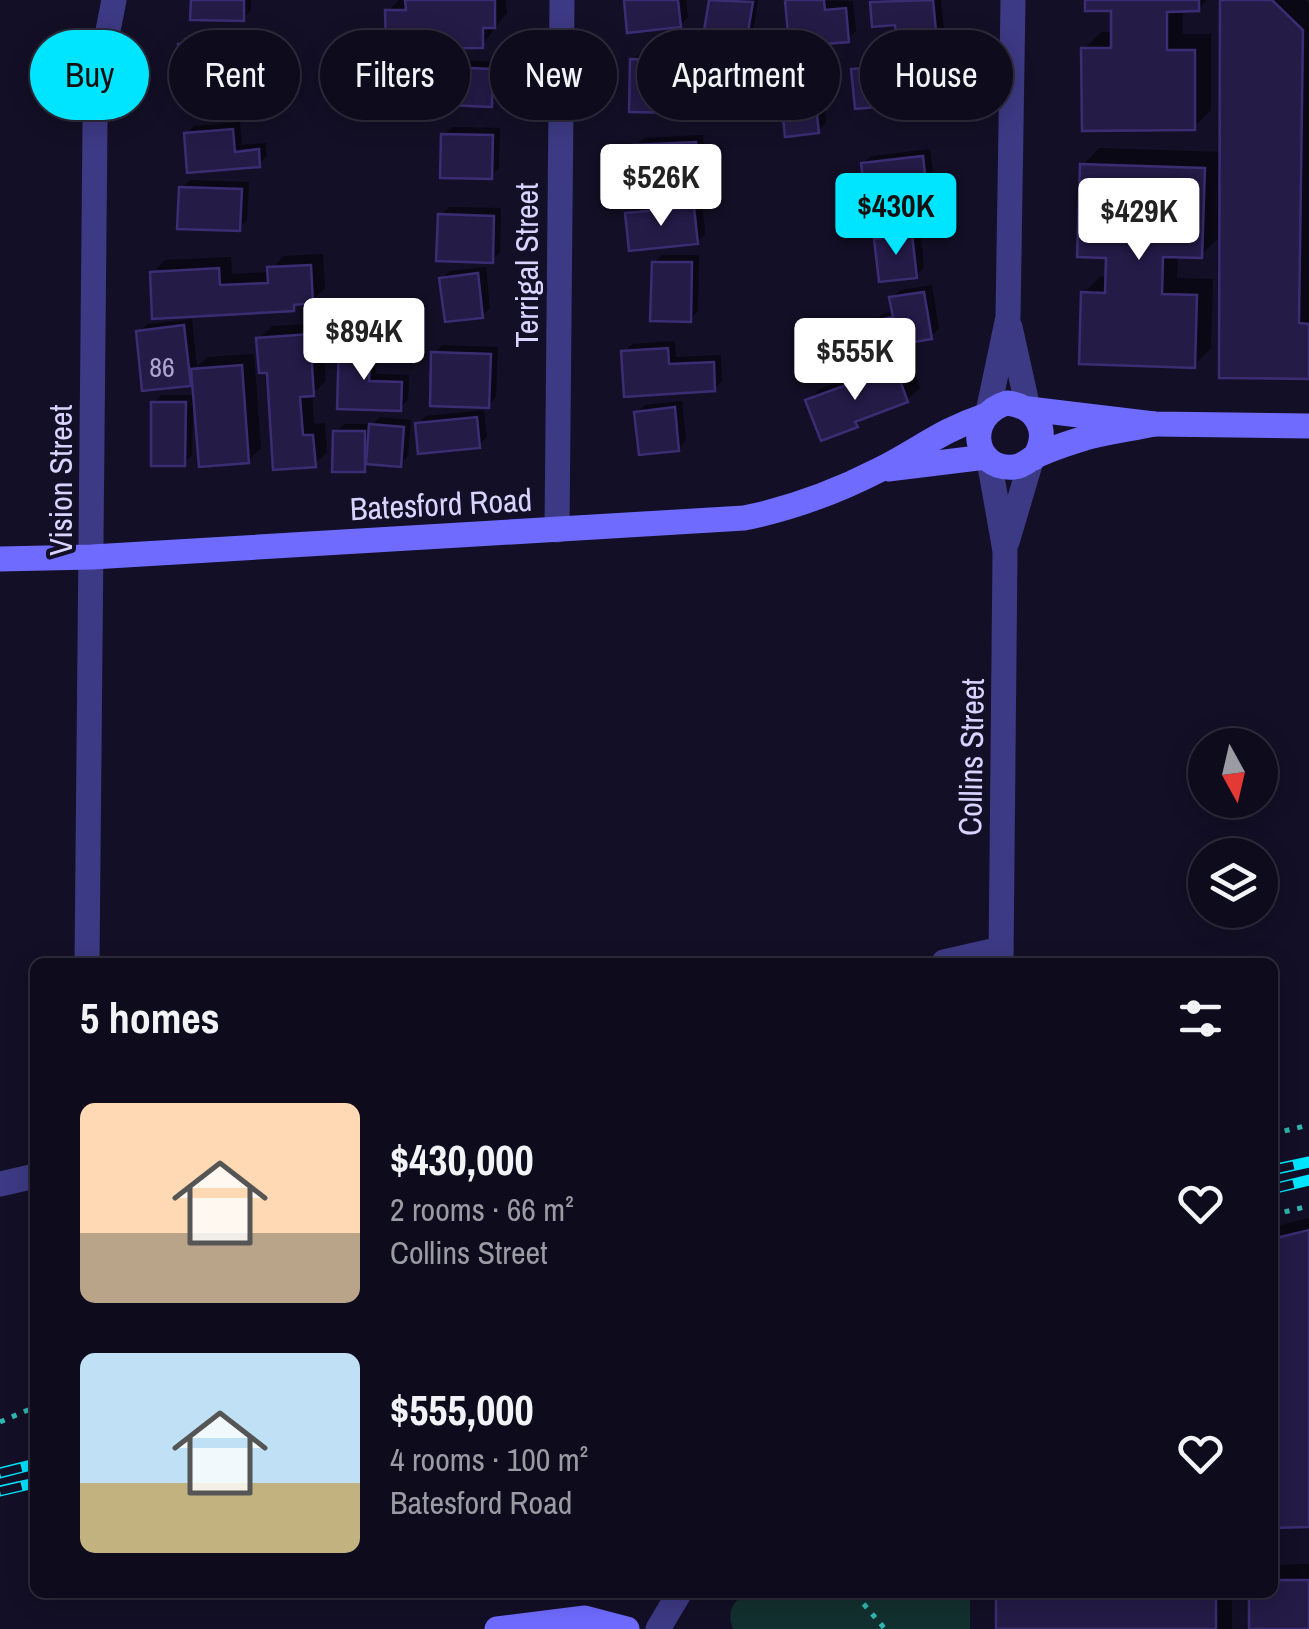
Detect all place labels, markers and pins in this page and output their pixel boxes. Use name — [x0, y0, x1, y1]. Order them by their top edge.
pin: $526K — [591, 144, 731, 229]
pin: $430K — [826, 173, 966, 258]
pin: $429K — [1069, 178, 1209, 263]
pin: $894K — [294, 298, 434, 383]
pin: $555K — [785, 318, 925, 403]

